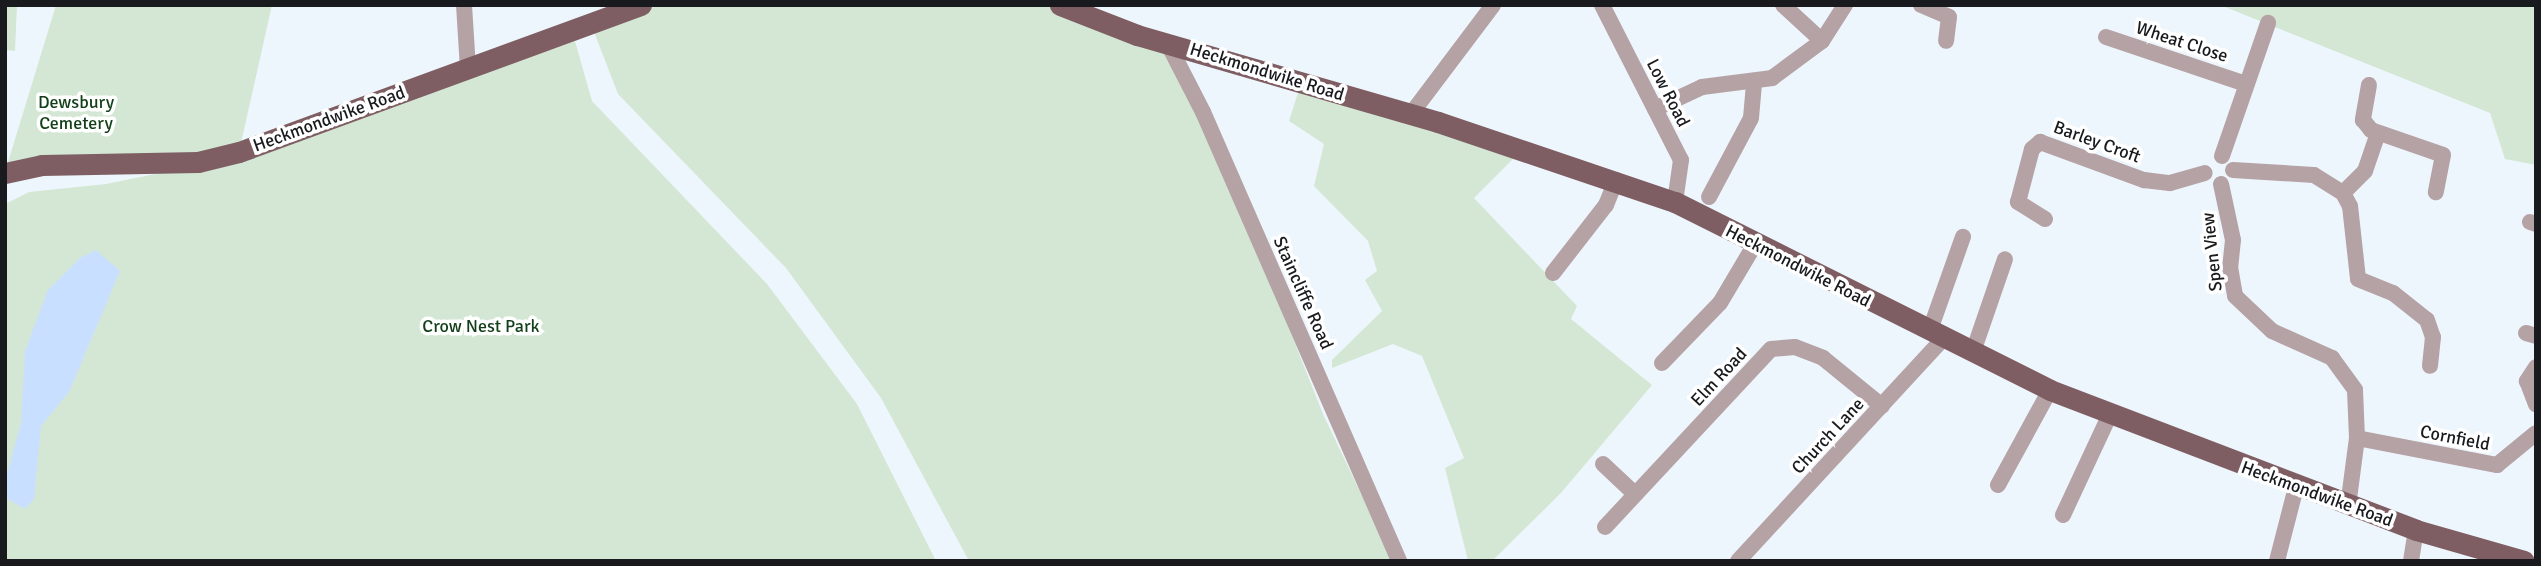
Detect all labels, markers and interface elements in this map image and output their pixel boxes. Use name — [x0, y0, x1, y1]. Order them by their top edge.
street label: Wheat Close — [2133, 17, 2231, 67]
street label: Heckmondwike Road — [1187, 38, 1347, 106]
street label: Low Road — [1642, 55, 1694, 131]
street label: Heckmondwike Road — [250, 81, 408, 157]
park label: Dewsbury Cemetery — [38, 92, 114, 134]
street label: Barley Croft — [2051, 116, 2143, 168]
street label: Spen View — [2197, 211, 2227, 293]
street label: Heckmondwike Road — [1722, 220, 1874, 312]
street label: Staincliffe Road — [1268, 233, 1338, 353]
park label: Crow Nest Park — [422, 315, 540, 337]
street label: Elm Road — [1686, 343, 1752, 411]
street label: Church Lane — [1787, 393, 1869, 479]
street label: Cornfield — [2418, 421, 2492, 455]
street label: Heckmondwike Road — [2238, 456, 2396, 532]

